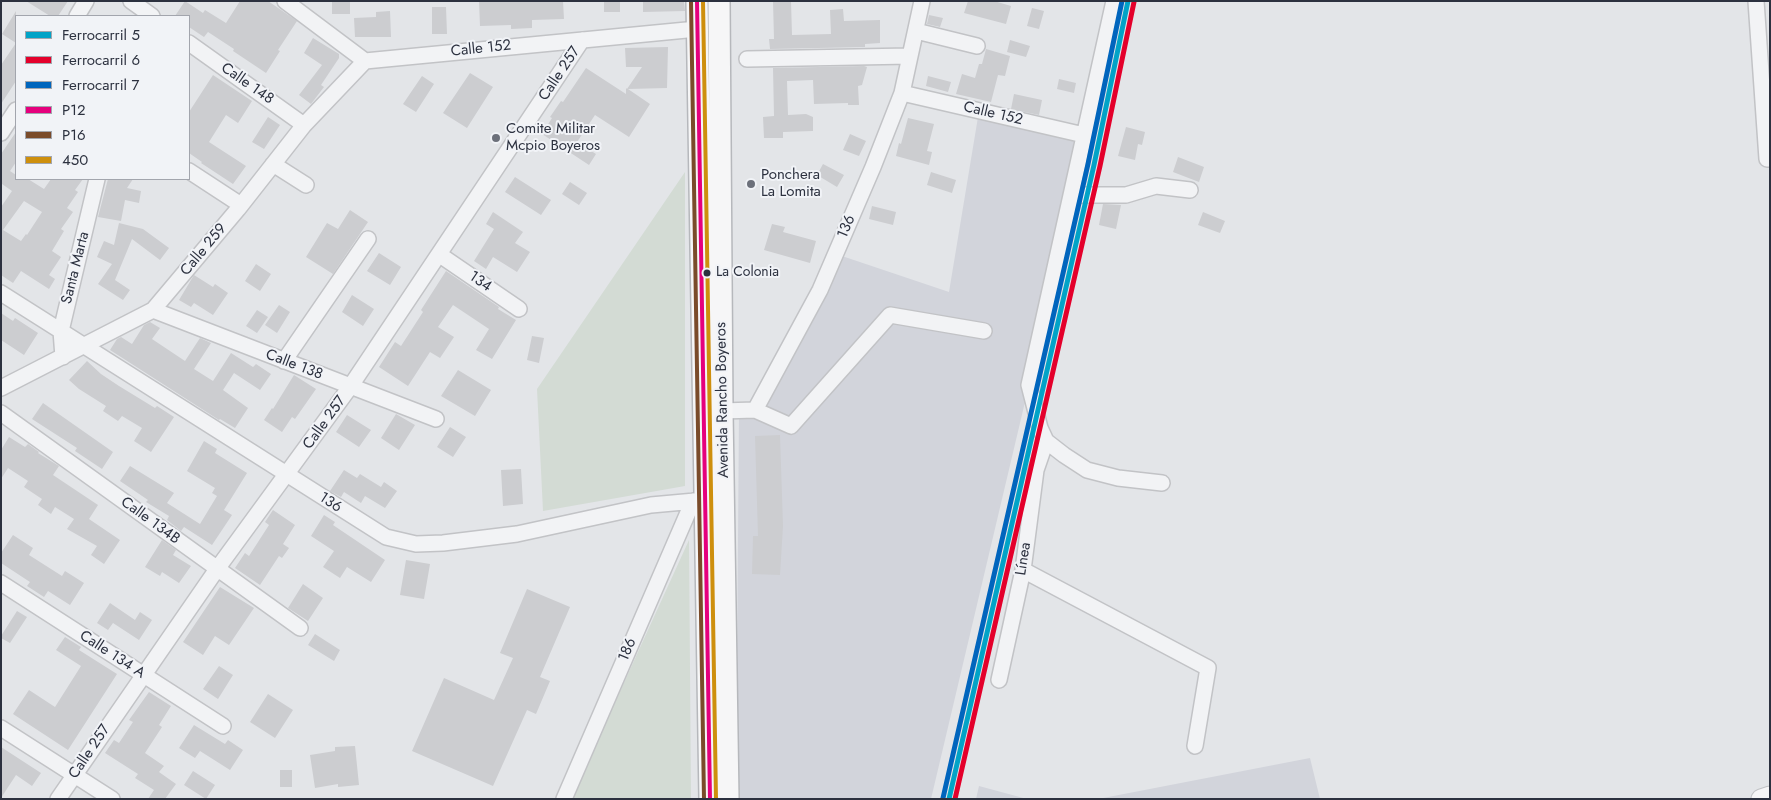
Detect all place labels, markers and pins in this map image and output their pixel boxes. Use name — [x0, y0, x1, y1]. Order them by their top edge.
place label: Comite Militar Mcpio Boyeros — [506, 120, 600, 155]
marker: Comite Militar Mcpio Boyeros — [490, 132, 502, 144]
place label: Ponchera La Lomita — [761, 166, 821, 201]
marker: Ponchera La Lomita — [745, 178, 757, 190]
place label: La Colonia — [716, 265, 779, 281]
marker: La Colonia — [702, 268, 712, 278]

